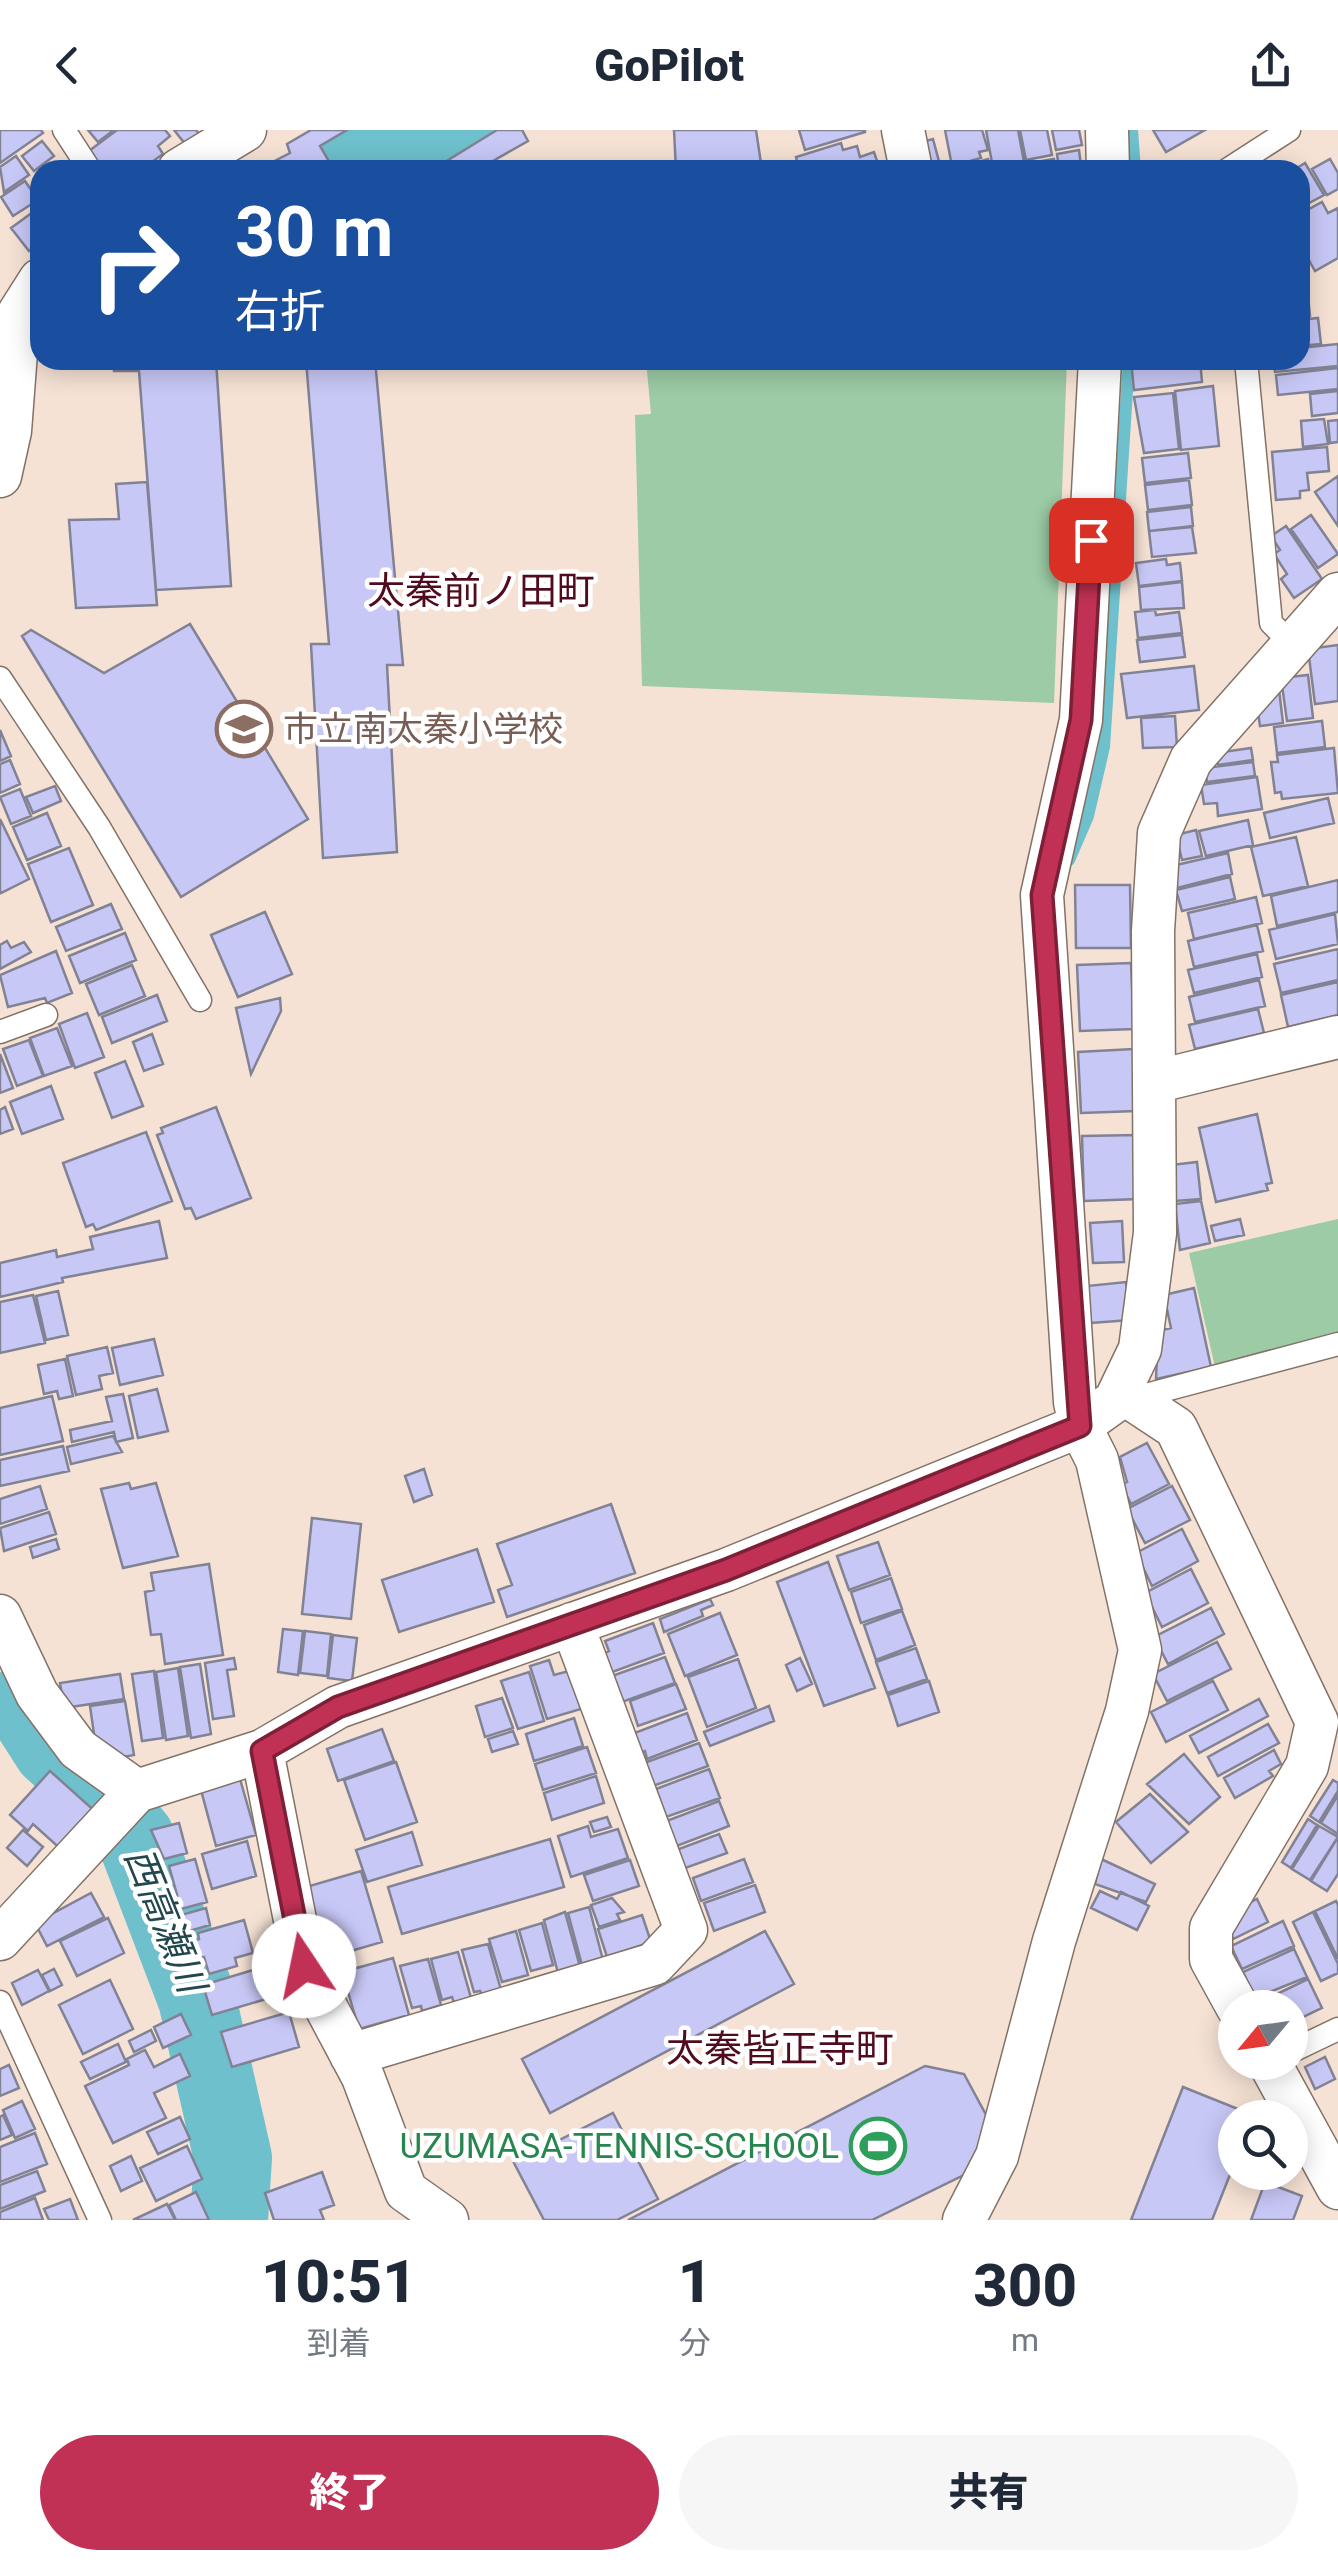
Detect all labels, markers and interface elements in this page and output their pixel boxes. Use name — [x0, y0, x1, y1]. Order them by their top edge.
icon: back — [40, 38, 95, 93]
icon: share — [1243, 38, 1298, 93]
text: GoPilot — [594, 39, 744, 92]
text: 30 m — [235, 191, 393, 273]
icon: right — [70, 200, 200, 330]
text: 右折 — [235, 285, 325, 338]
pin — [1049, 498, 1134, 583]
icon: arrive — [1064, 513, 1119, 568]
district label: 太秦前ノ田町 — [367, 569, 595, 613]
school or university icon: 市立南太秦小学校 — [214, 699, 274, 759]
place label: 市立南太秦小学校 — [283, 709, 563, 750]
water label: 西高瀬川 — [116, 1841, 215, 2002]
position arrow — [252, 1914, 356, 2018]
north arrow — [1218, 1990, 1308, 2080]
map controls — [1218, 1990, 1308, 2190]
district label: 太秦皆正寺町 — [666, 2027, 894, 2071]
button: search — [1218, 2100, 1308, 2190]
sports icon: UZUMASA-TENNIS-SCHOOL — [848, 2116, 908, 2176]
place label: UZUMASA-TENNIS-SCHOOL — [399, 2126, 839, 2167]
text: 10:51 — [261, 2246, 417, 2317]
text: 1 — [678, 2246, 712, 2317]
text: 300 — [973, 2250, 1077, 2321]
text: m — [1011, 2321, 1039, 2359]
text: 到着 — [307, 2324, 371, 2362]
text: 分 — [679, 2324, 711, 2362]
button: 終了 — [40, 2435, 659, 2550]
button: 共有 — [679, 2435, 1298, 2550]

